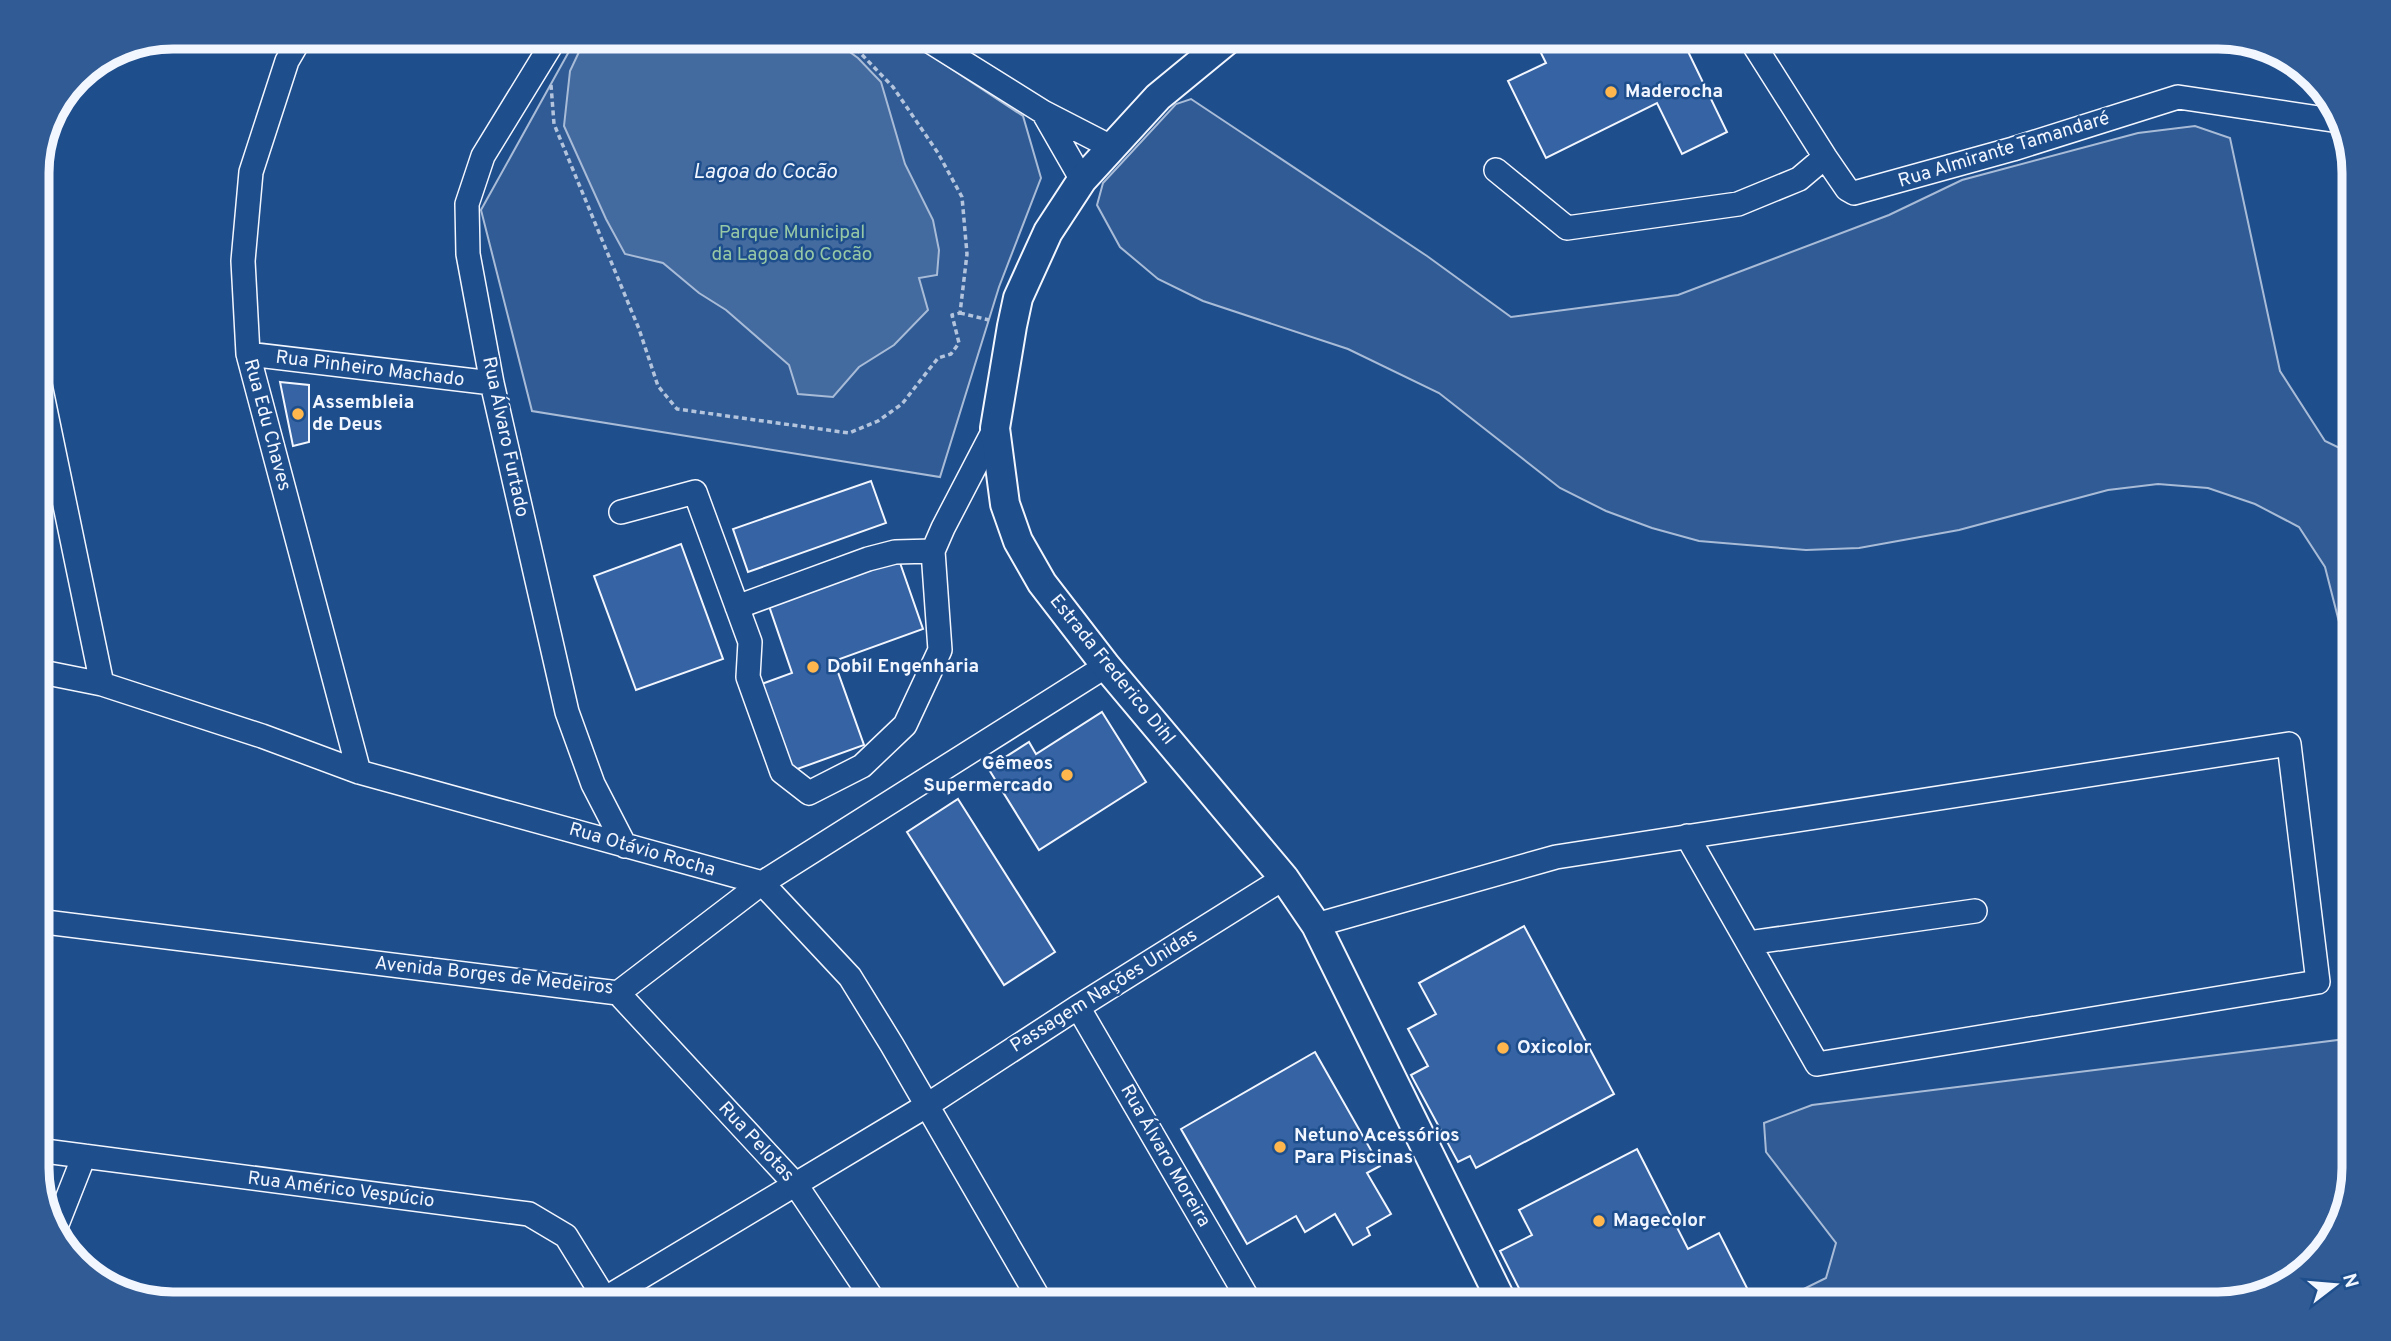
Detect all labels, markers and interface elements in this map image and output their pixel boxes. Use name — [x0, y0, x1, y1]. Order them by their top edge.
place label: Maderocha — [1625, 80, 1723, 104]
marker: Maderocha — [1603, 84, 1619, 100]
street label: Rua Almirante Tamandaré — [1895, 106, 2113, 194]
water label: Lagoa do Cocão — [693, 159, 838, 186]
park label: Parque Municipal da Lagoa do Cocão — [712, 221, 872, 267]
street label: Rua Pinheiro Machado — [274, 346, 466, 392]
street label: Rua Álvaro Furtado — [476, 354, 535, 519]
street label: Rua Edu Chaves — [238, 356, 296, 494]
place label: Assembleia de Deus — [312, 391, 414, 437]
marker: Assembleia de Deus — [290, 406, 306, 422]
street label: Estrada Frederico Dihl — [1044, 590, 1180, 750]
place label: Dobil Engenharia — [827, 655, 979, 679]
marker: Dobil Engenharia — [805, 659, 821, 675]
place label: Gêmeos Supermercado — [923, 752, 1053, 798]
marker: Gêmeos Supermercado — [1059, 767, 1075, 783]
street label: Rua Otávio Rocha — [566, 818, 718, 882]
street label: Passagem Nações Unidas — [1006, 924, 1202, 1058]
street label: Avenida Borges de Medeiros — [373, 952, 615, 1000]
place label: Oxicolor — [1517, 1036, 1592, 1060]
marker: Oxicolor — [1495, 1040, 1511, 1056]
street label: Rua Álvaro Moreira — [1114, 1080, 1217, 1232]
street label: Rua Pelotas — [713, 1097, 799, 1187]
place label: Netuno Acessórios Para Piscinas — [1294, 1124, 1460, 1170]
marker: Netuno Acessórios Para Piscinas — [1272, 1139, 1288, 1155]
street label: Rua Américo Vespúcio — [246, 1167, 436, 1213]
place label: Magecolor — [1613, 1209, 1706, 1233]
marker: Magecolor — [1591, 1213, 1607, 1229]
north arrow — [2300, 1250, 2370, 1320]
text: N — [2336, 1271, 2363, 1291]

